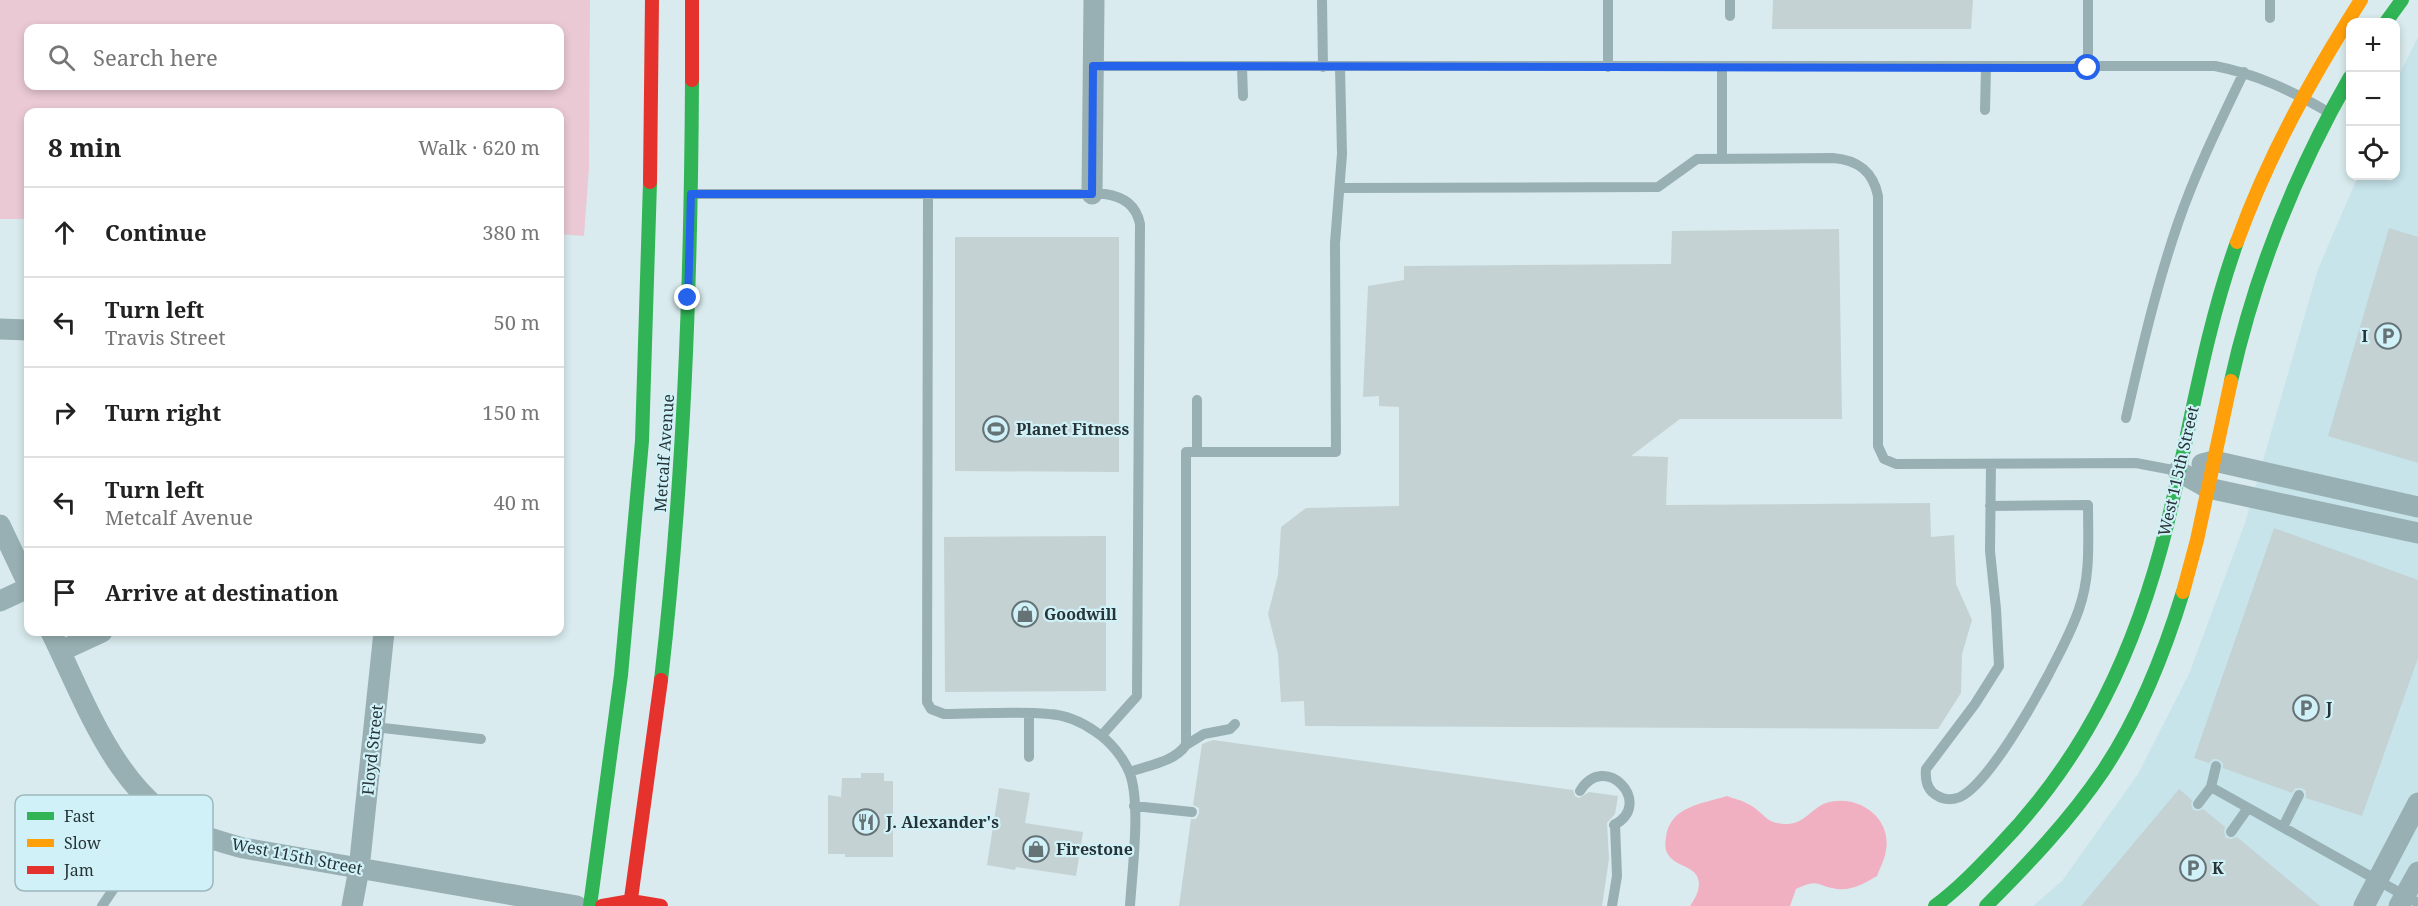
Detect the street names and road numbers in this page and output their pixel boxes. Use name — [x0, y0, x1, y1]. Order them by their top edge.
street label: Metcalf Avenue — [649, 393, 679, 513]
street label: West 115th Street — [2152, 403, 2204, 538]
street label: Floyd Street — [356, 703, 388, 796]
street label: West 115th Street — [230, 833, 365, 880]

